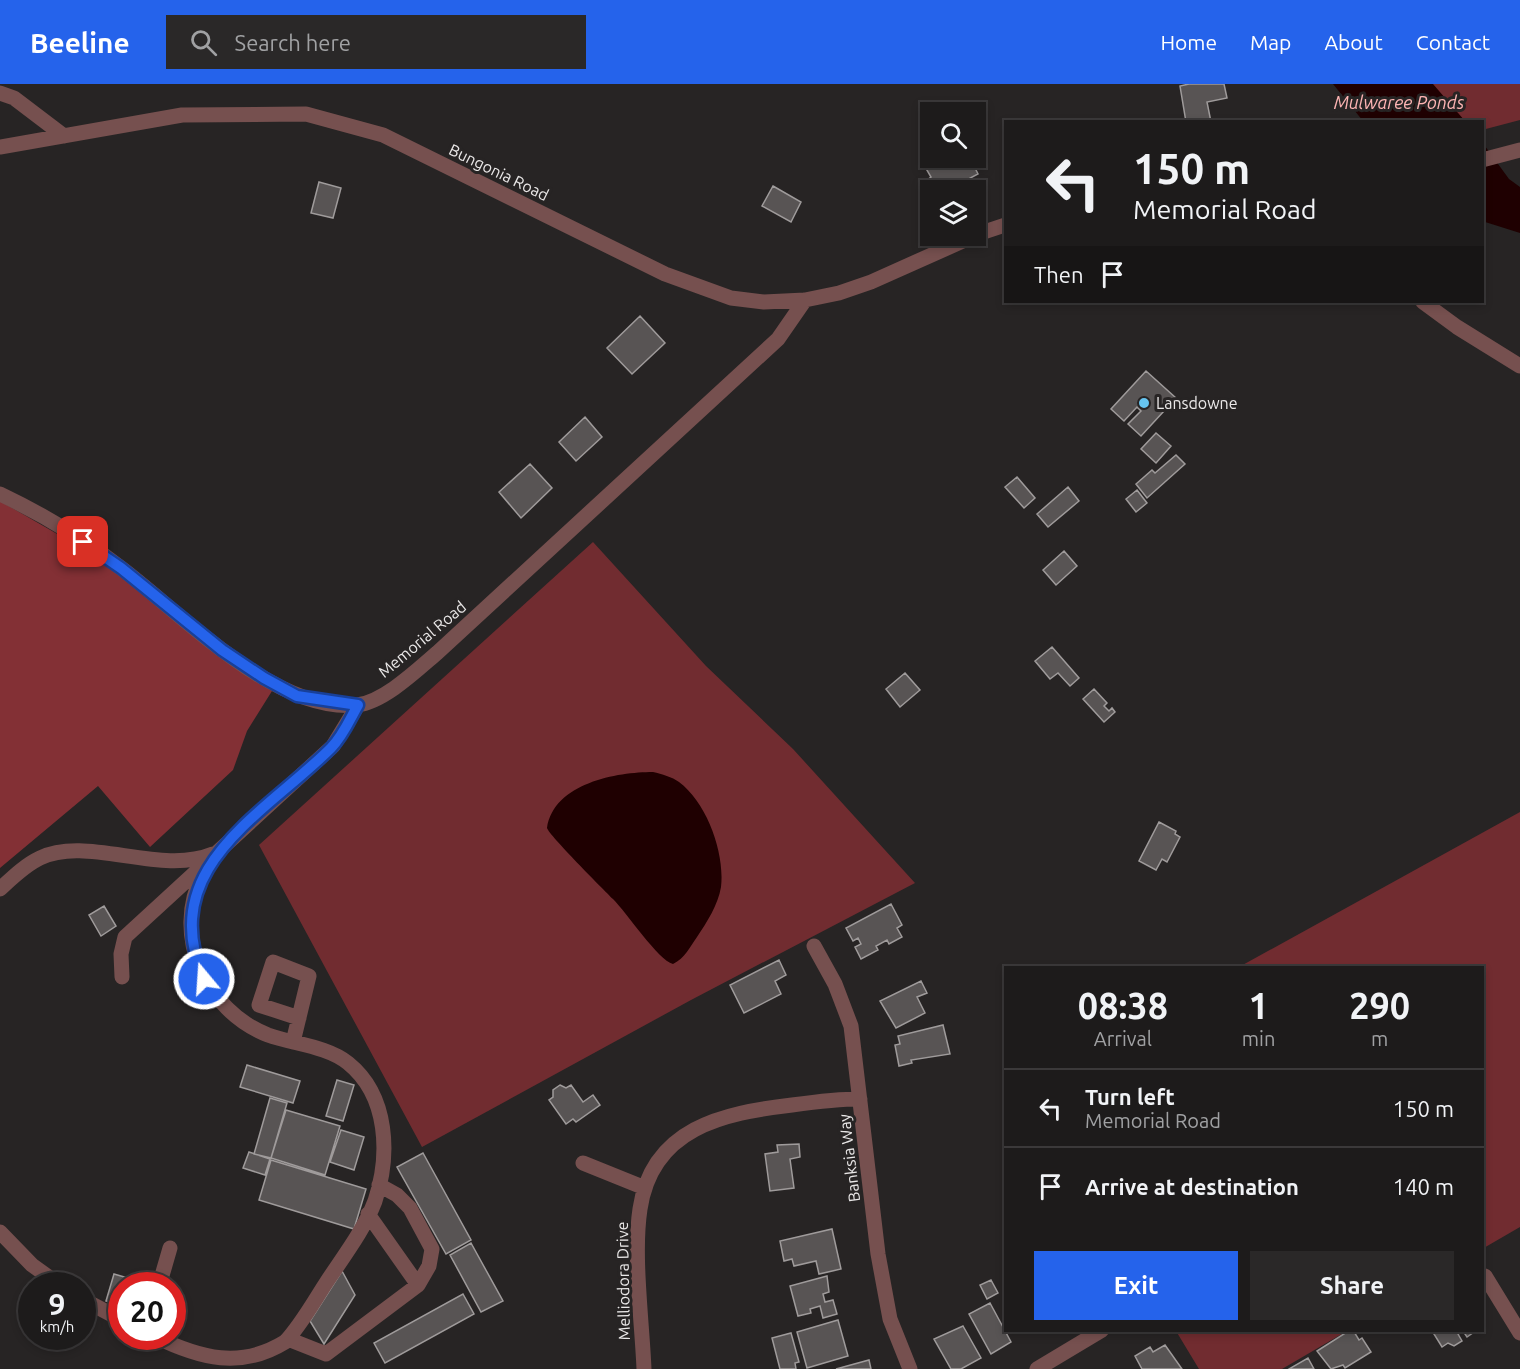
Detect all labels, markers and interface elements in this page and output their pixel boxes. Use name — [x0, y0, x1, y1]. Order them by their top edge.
search box — [166, 15, 586, 69]
icon: search — [187, 26, 220, 59]
text: Beeline — [30, 27, 130, 58]
text: Search here — [235, 30, 351, 55]
text: Home — [1160, 30, 1217, 54]
text: Map — [1250, 30, 1291, 54]
text: About — [1324, 30, 1383, 54]
text: Contact — [1416, 30, 1490, 54]
water label: Mulwaree Ponds — [1334, 92, 1465, 112]
map controls — [920, 102, 986, 246]
button: search — [920, 102, 986, 168]
street label: Bungonia Road — [446, 140, 552, 204]
icon: left — [1034, 144, 1112, 222]
text: 150 m — [1133, 145, 1250, 192]
button: layers — [920, 180, 986, 246]
text: Memorial Road — [1133, 194, 1317, 224]
icon: arrive — [1096, 258, 1129, 291]
text: Then — [1034, 262, 1084, 287]
place label: Lansdowne — [1156, 394, 1238, 412]
marker: Lansdowne — [1137, 396, 1151, 410]
pin — [57, 516, 108, 567]
icon: arrive — [66, 525, 99, 558]
street label: Memorial Road — [375, 597, 469, 681]
position arrow — [172, 947, 236, 1011]
text: 08:38 — [1078, 985, 1168, 1026]
text: 1 — [1248, 985, 1269, 1026]
text: 290 — [1349, 985, 1410, 1026]
text: Arrival — [1094, 1027, 1152, 1050]
text: min — [1242, 1027, 1275, 1050]
text: m — [1371, 1027, 1388, 1050]
text: Turn left — [1085, 1084, 1175, 1109]
icon: left — [1034, 1092, 1067, 1125]
text: 150 m — [1393, 1096, 1454, 1121]
text: Memorial Road — [1085, 1109, 1221, 1132]
street label: Banksia Way — [835, 1113, 863, 1203]
icon: arrive — [1034, 1170, 1067, 1203]
text: Arrive at destination — [1085, 1174, 1299, 1199]
text: 140 m — [1393, 1174, 1454, 1199]
street label: Melliodora Drive — [613, 1221, 633, 1341]
button: Exit — [1034, 1251, 1238, 1320]
button: Share — [1250, 1251, 1454, 1320]
speed limit sign: 20 — [108, 1272, 186, 1350]
text: 9 — [49, 1287, 65, 1321]
text: km/h — [40, 1318, 74, 1335]

